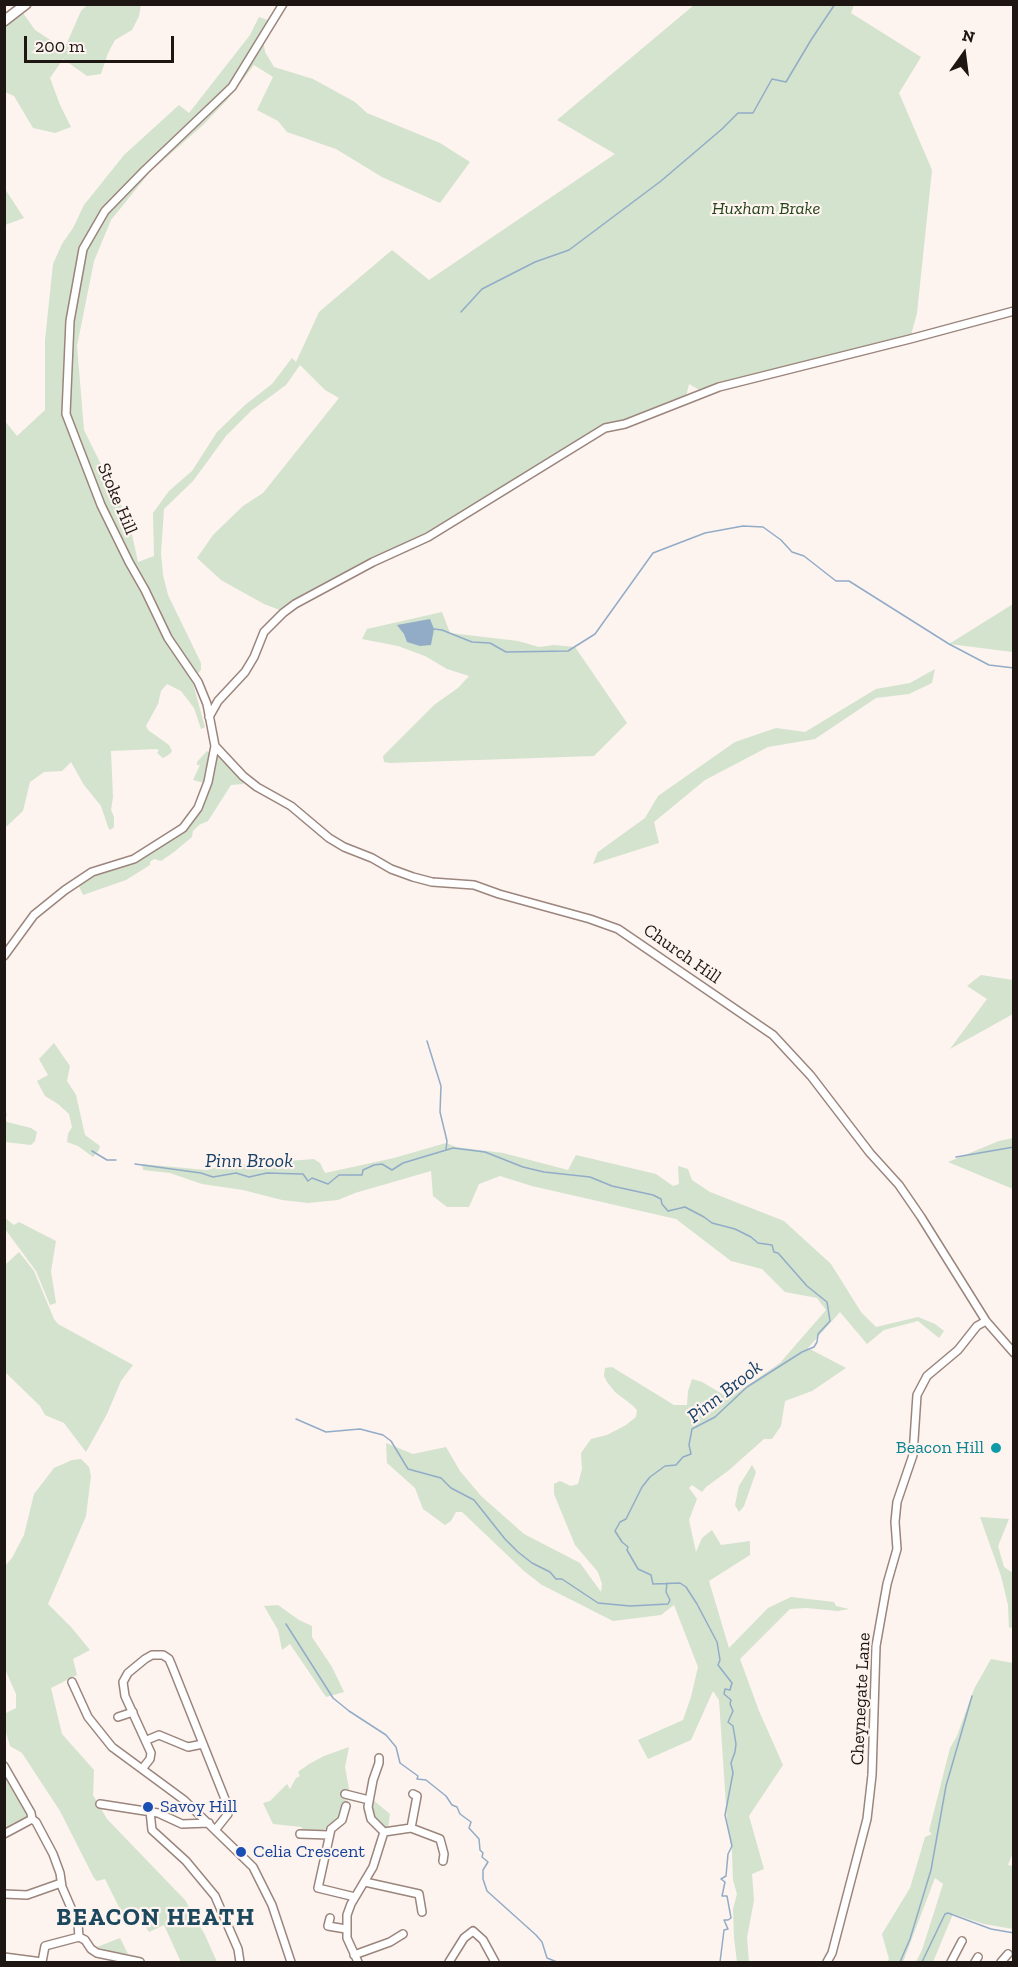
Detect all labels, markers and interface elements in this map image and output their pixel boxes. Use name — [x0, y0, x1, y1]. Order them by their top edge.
scale bar — [27, 24, 177, 62]
north arrow — [934, 24, 994, 84]
text: N — [960, 25, 977, 47]
text: 200 m — [35, 35, 85, 57]
park label: Huxham Brake — [712, 198, 820, 220]
street label: Stoke Hill — [92, 460, 142, 538]
street label: Church Hill — [639, 919, 725, 989]
water label: Pinn Brook — [205, 1149, 293, 1173]
water label: Pinn Brook — [683, 1355, 767, 1429]
place label: Beacon Hill — [896, 1437, 984, 1459]
marker: Beacon Hill — [989, 1441, 1003, 1455]
street label: Cheynegate Lane — [847, 1632, 875, 1766]
place label: Savoy Hill — [160, 1796, 237, 1818]
marker: Savoy Hill — [141, 1800, 155, 1814]
place label: Celia Crescent — [253, 1841, 365, 1863]
marker: Celia Crescent — [234, 1845, 248, 1859]
district label: BEACON HEATH — [56, 1904, 256, 1932]

